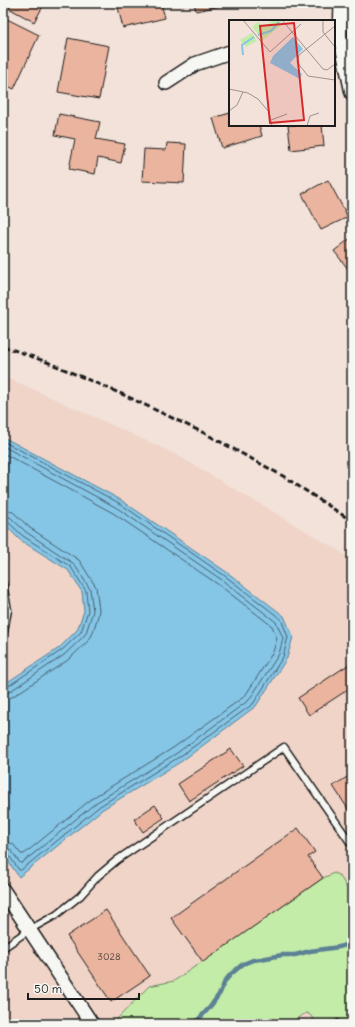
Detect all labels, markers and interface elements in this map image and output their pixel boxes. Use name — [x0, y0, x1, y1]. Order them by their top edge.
inset map — [229, 20, 335, 126]
house number: 3028 — [97, 950, 121, 963]
scale bar — [28, 975, 139, 1001]
text: 50 m — [34, 981, 63, 996]

